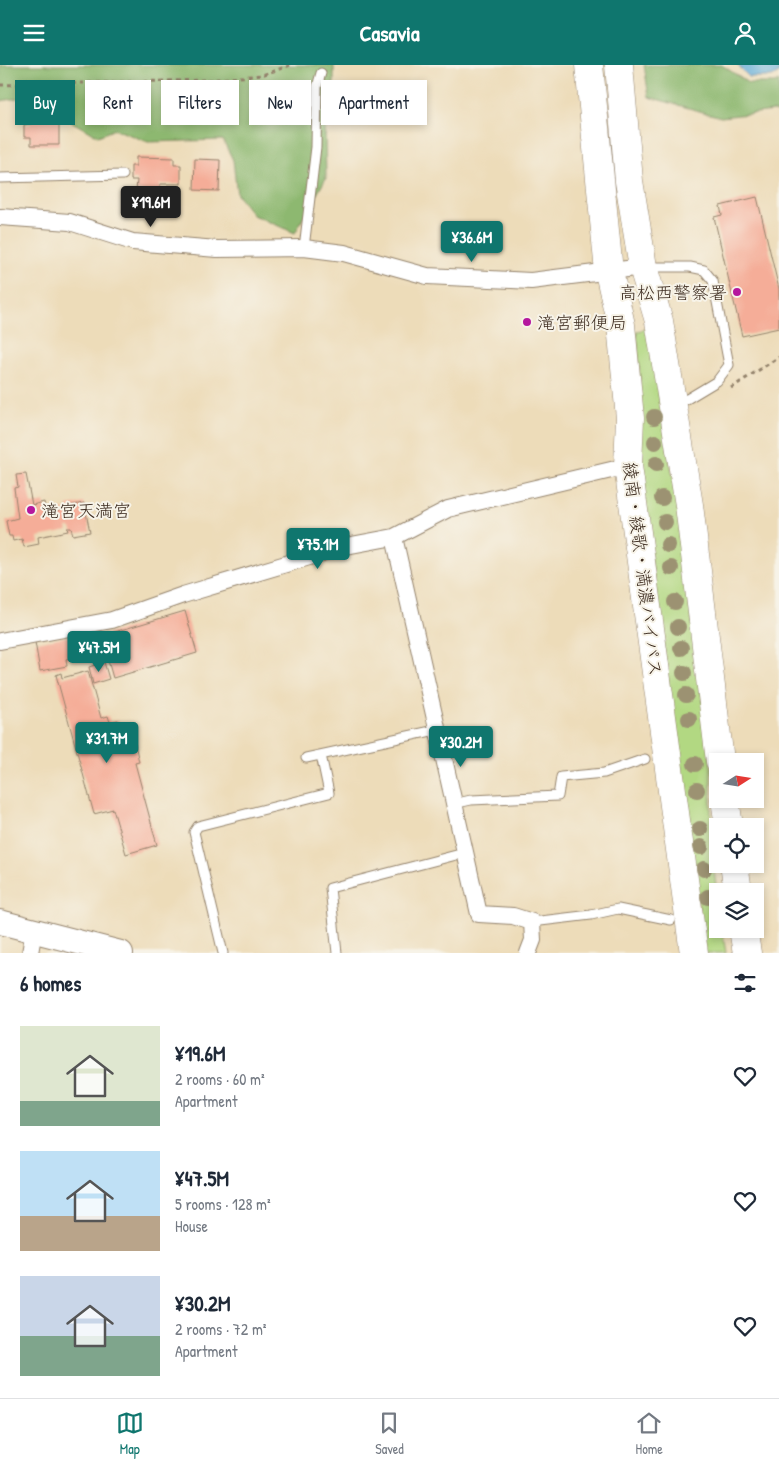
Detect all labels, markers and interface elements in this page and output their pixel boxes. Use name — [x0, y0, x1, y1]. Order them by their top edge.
text: Casavia — [359, 18, 420, 48]
icon: menu — [20, 19, 48, 47]
icon: person — [731, 19, 759, 47]
chip: Buy — [15, 80, 75, 125]
chip: Rent — [85, 80, 151, 125]
chip: Filters — [161, 80, 239, 125]
chip: New — [249, 80, 311, 125]
chip: Apartment — [321, 80, 427, 125]
pin: ¥19.6M — [110, 185, 192, 228]
text: ¥19.6M — [132, 191, 170, 213]
pin: ¥36.6M — [431, 221, 513, 263]
text: ¥36.6M — [452, 226, 492, 248]
place label: 高松西警察署 — [619, 280, 727, 305]
marker: 高松西警察署 — [731, 286, 743, 298]
place label: 滝宮郵便局 — [537, 310, 627, 335]
marker: 滝宮郵便局 — [521, 316, 533, 328]
street label: 綾南・綾歌・満濃バイパス — [617, 460, 669, 678]
place label: 滝宮天満宮 — [41, 498, 131, 523]
marker: 滝宮天満宮 — [25, 504, 37, 516]
pin: ¥75.1M — [277, 527, 359, 570]
text: ¥75.1M — [298, 533, 338, 555]
pin: ¥47.5M — [58, 631, 140, 673]
text: ¥47.5M — [78, 636, 120, 658]
pin: ¥31.7M — [66, 721, 148, 764]
pin: ¥30.2M — [420, 725, 502, 768]
text: ¥31.7M — [86, 727, 128, 749]
text: ¥30.2M — [440, 731, 482, 753]
north arrow — [709, 753, 764, 807]
map controls — [709, 753, 764, 938]
button: locate — [709, 818, 764, 873]
button: layers — [709, 883, 764, 938]
text: 6 homes — [20, 969, 81, 998]
icon: filters — [731, 969, 759, 997]
text: ¥19.6M — [175, 1039, 225, 1068]
icon: home — [60, 1046, 120, 1106]
icon: heart — [731, 1062, 759, 1090]
text: 2 rooms · 60 m² — [175, 1068, 265, 1090]
text: Apartment — [175, 1090, 238, 1112]
text: ¥47.5M — [175, 1164, 229, 1193]
icon: home — [60, 1171, 120, 1231]
icon: heart — [731, 1187, 759, 1215]
text: 5 rooms · 128 m² — [175, 1193, 271, 1215]
text: House — [175, 1215, 208, 1237]
text: ¥30.2M — [175, 1289, 230, 1318]
icon: home — [60, 1296, 120, 1356]
icon: heart — [731, 1312, 759, 1340]
text: 2 rooms · 72 m² — [175, 1318, 266, 1340]
text: Apartment — [175, 1340, 238, 1362]
tab: Map — [116, 1409, 144, 1458]
tab: Saved — [375, 1409, 404, 1458]
tab: Home — [635, 1409, 663, 1458]

